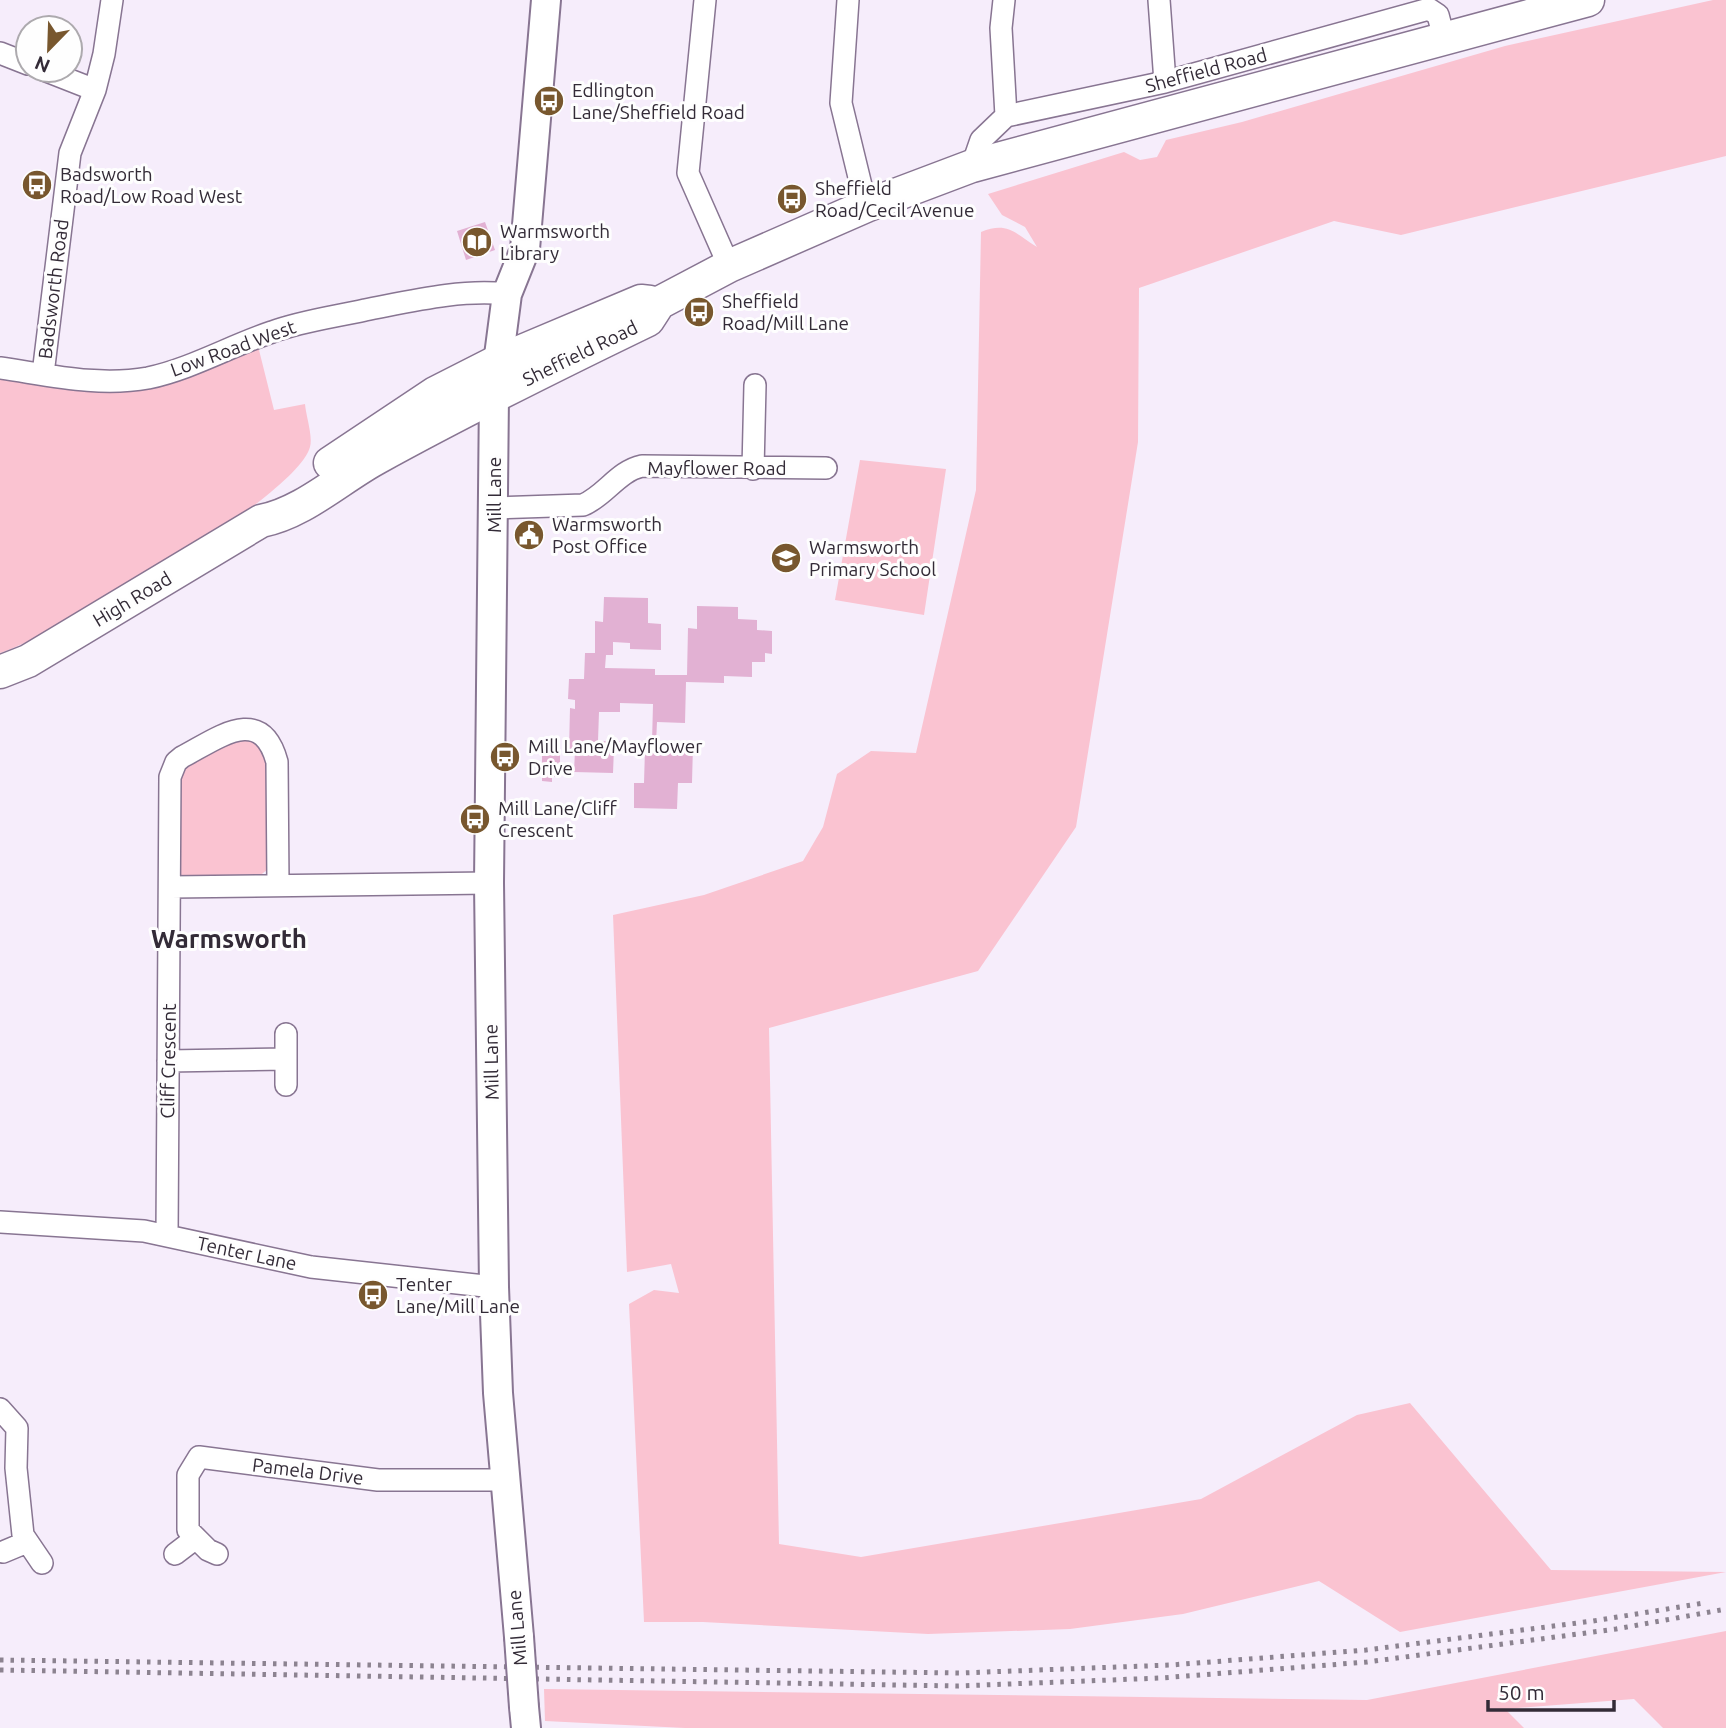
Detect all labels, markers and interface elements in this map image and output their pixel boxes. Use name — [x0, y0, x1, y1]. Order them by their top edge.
north arrow — [14, 14, 84, 84]
street label: Sheffield Road — [1143, 43, 1269, 97]
text: N — [32, 52, 53, 78]
place label: Edlington Lane/Sheffield Road — [572, 79, 745, 123]
bus stop icon: Edlington Lane/Sheffield Road — [532, 84, 566, 118]
place label: Badsworth Road/Low Road West — [60, 163, 243, 207]
bus stop icon: Badsworth Road/Low Road West — [20, 168, 54, 202]
place label: Sheffield Road/Cecil Avenue — [815, 177, 974, 221]
bus stop icon: Sheffield Road/Cecil Avenue — [775, 182, 809, 216]
street label: Badsworth Road — [34, 218, 72, 360]
place label: Warmsworth Library — [500, 220, 610, 264]
library icon: Warmsworth Library — [460, 225, 494, 259]
place label: Sheffield Road/Mill Lane — [722, 290, 849, 334]
bus stop icon: Sheffield Road/Mill Lane — [682, 295, 716, 329]
street label: Low Road West — [167, 315, 299, 381]
street label: Sheffield Road — [519, 316, 641, 390]
street label: Mill Lane — [483, 457, 505, 533]
street label: Mayflower Road — [647, 457, 787, 479]
place label: Warmsworth Post Office — [552, 513, 662, 557]
public building icon: Warmsworth Post Office — [512, 518, 546, 552]
place label: Warmsworth Primary School — [809, 536, 936, 580]
school or university icon: Warmsworth Primary School — [769, 541, 803, 575]
street label: High Road — [89, 567, 175, 631]
place label: Mill Lane/Mayflower Drive — [528, 735, 702, 779]
bus stop icon: Mill Lane/Mayflower Drive — [488, 740, 522, 774]
place label: Mill Lane/Cliff Crescent — [498, 797, 617, 841]
bus stop icon: Mill Lane/Cliff Crescent — [458, 802, 492, 836]
district label: Warmsworth — [151, 924, 307, 953]
street label: Cliff Crescent — [156, 1003, 180, 1119]
street label: Mill Lane — [479, 1024, 503, 1100]
street label: Tenter Lane — [195, 1232, 299, 1274]
place label: Tenter Lane/Mill Lane — [396, 1273, 520, 1317]
bus stop icon: Tenter Lane/Mill Lane — [356, 1278, 390, 1312]
street label: Pamela Drive — [251, 1453, 365, 1489]
street label: Mill Lane — [503, 1589, 531, 1667]
scale bar — [1488, 1668, 1614, 1712]
text: 50 m — [1498, 1680, 1545, 1704]

